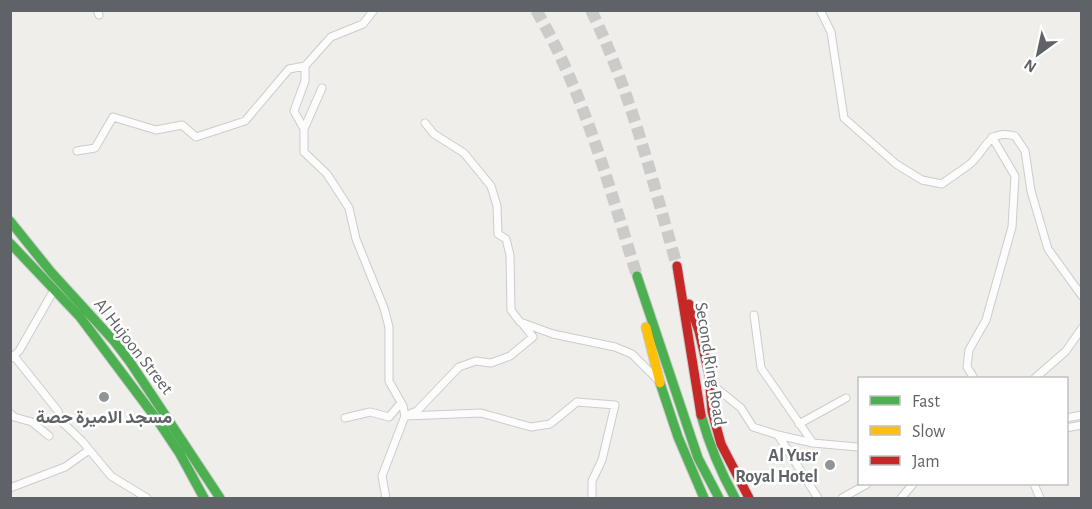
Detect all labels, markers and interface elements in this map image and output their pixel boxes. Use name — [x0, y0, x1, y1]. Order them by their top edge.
north arrow — [1008, 24, 1068, 84]
text: N — [1021, 56, 1039, 75]
street label: Al Hujoon Street — [90, 295, 176, 398]
street label: Second Ring Road — [691, 301, 729, 427]
legend — [858, 377, 1068, 485]
marker: مسجد الاميرة حصة — [97, 390, 111, 404]
text: Fast — [912, 393, 940, 411]
place label: مسجد الاميرة حصة — [36, 409, 172, 428]
text: Slow — [912, 423, 945, 441]
place label: Al Yusr Royal Hotel — [735, 447, 819, 486]
text: Jam — [912, 453, 940, 471]
marker: Al Yusr Royal Hotel — [823, 458, 837, 472]

